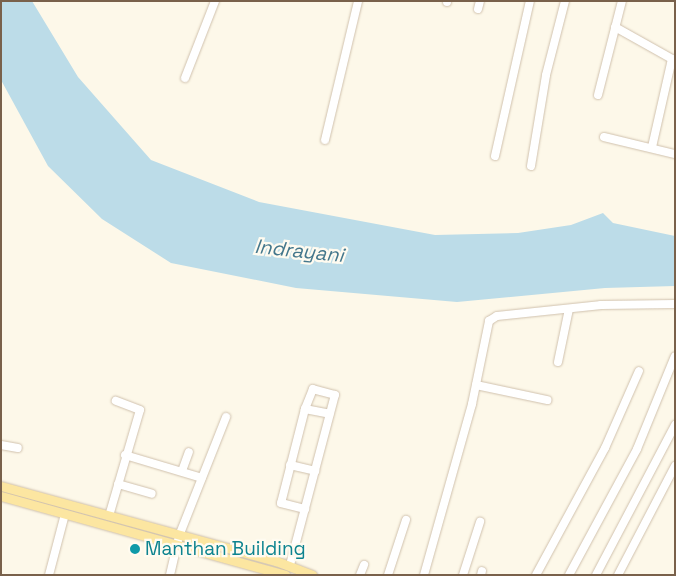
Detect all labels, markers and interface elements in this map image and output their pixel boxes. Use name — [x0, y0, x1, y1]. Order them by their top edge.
water label: Indrayani — [253, 234, 345, 268]
place label: Manthan Building — [145, 538, 306, 560]
marker: Manthan Building — [129, 543, 141, 555]

